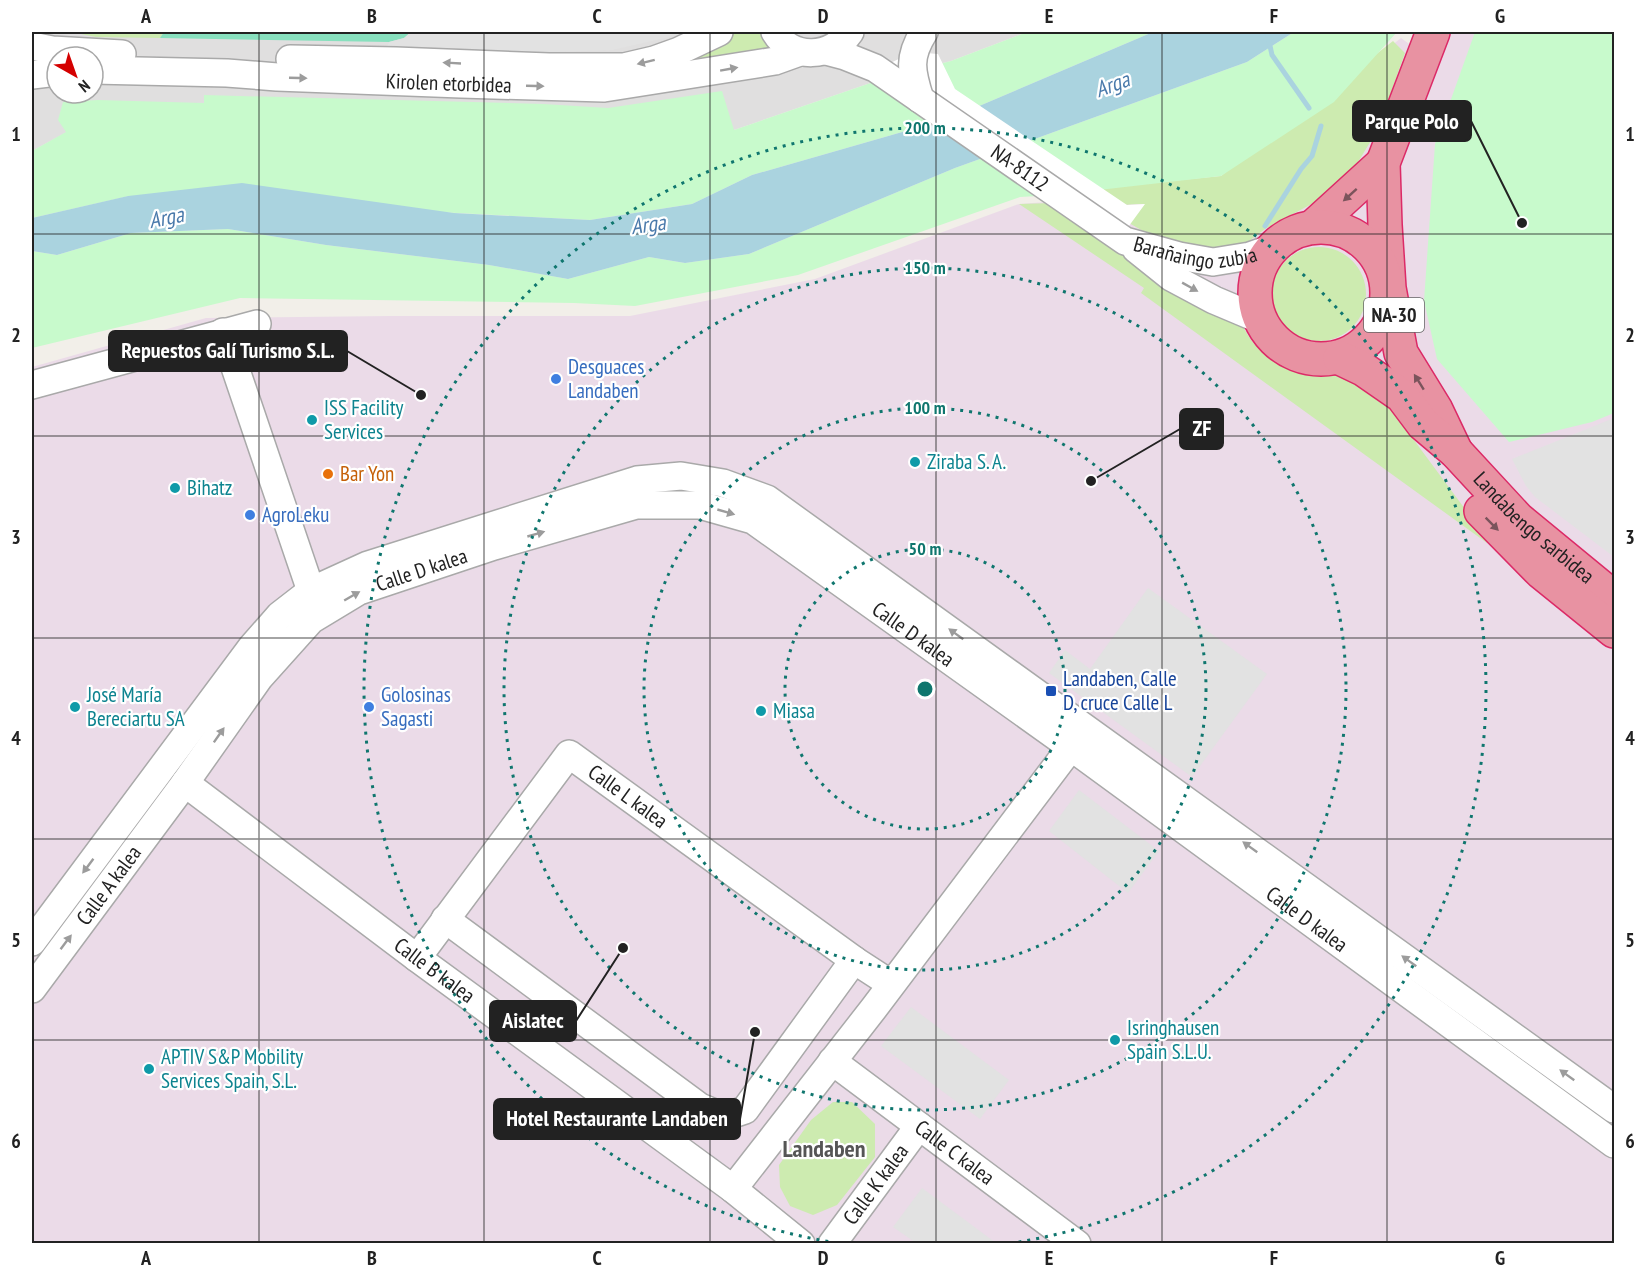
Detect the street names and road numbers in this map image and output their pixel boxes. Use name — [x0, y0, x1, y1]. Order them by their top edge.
street label: Kirolen etorbidea — [385, 67, 512, 98]
street label: NA-8112 — [986, 138, 1054, 197]
street label: Barañaingo zubia — [1131, 230, 1261, 275]
road number: NA-30 — [1364, 298, 1424, 332]
street label: Landabengo sarbidea — [1468, 466, 1600, 589]
street label: Calle D kalea — [372, 542, 471, 597]
street label: Calle D kalea — [867, 595, 960, 672]
street label: Calle L kalea — [583, 758, 673, 834]
street label: Calle A kalea — [70, 840, 147, 930]
street label: Calle D kalea — [1261, 880, 1353, 958]
street label: Calle B kalea — [389, 932, 480, 1009]
street label: Calle C kalea — [910, 1114, 1000, 1191]
street label: Calle K kalea — [837, 1138, 914, 1230]

